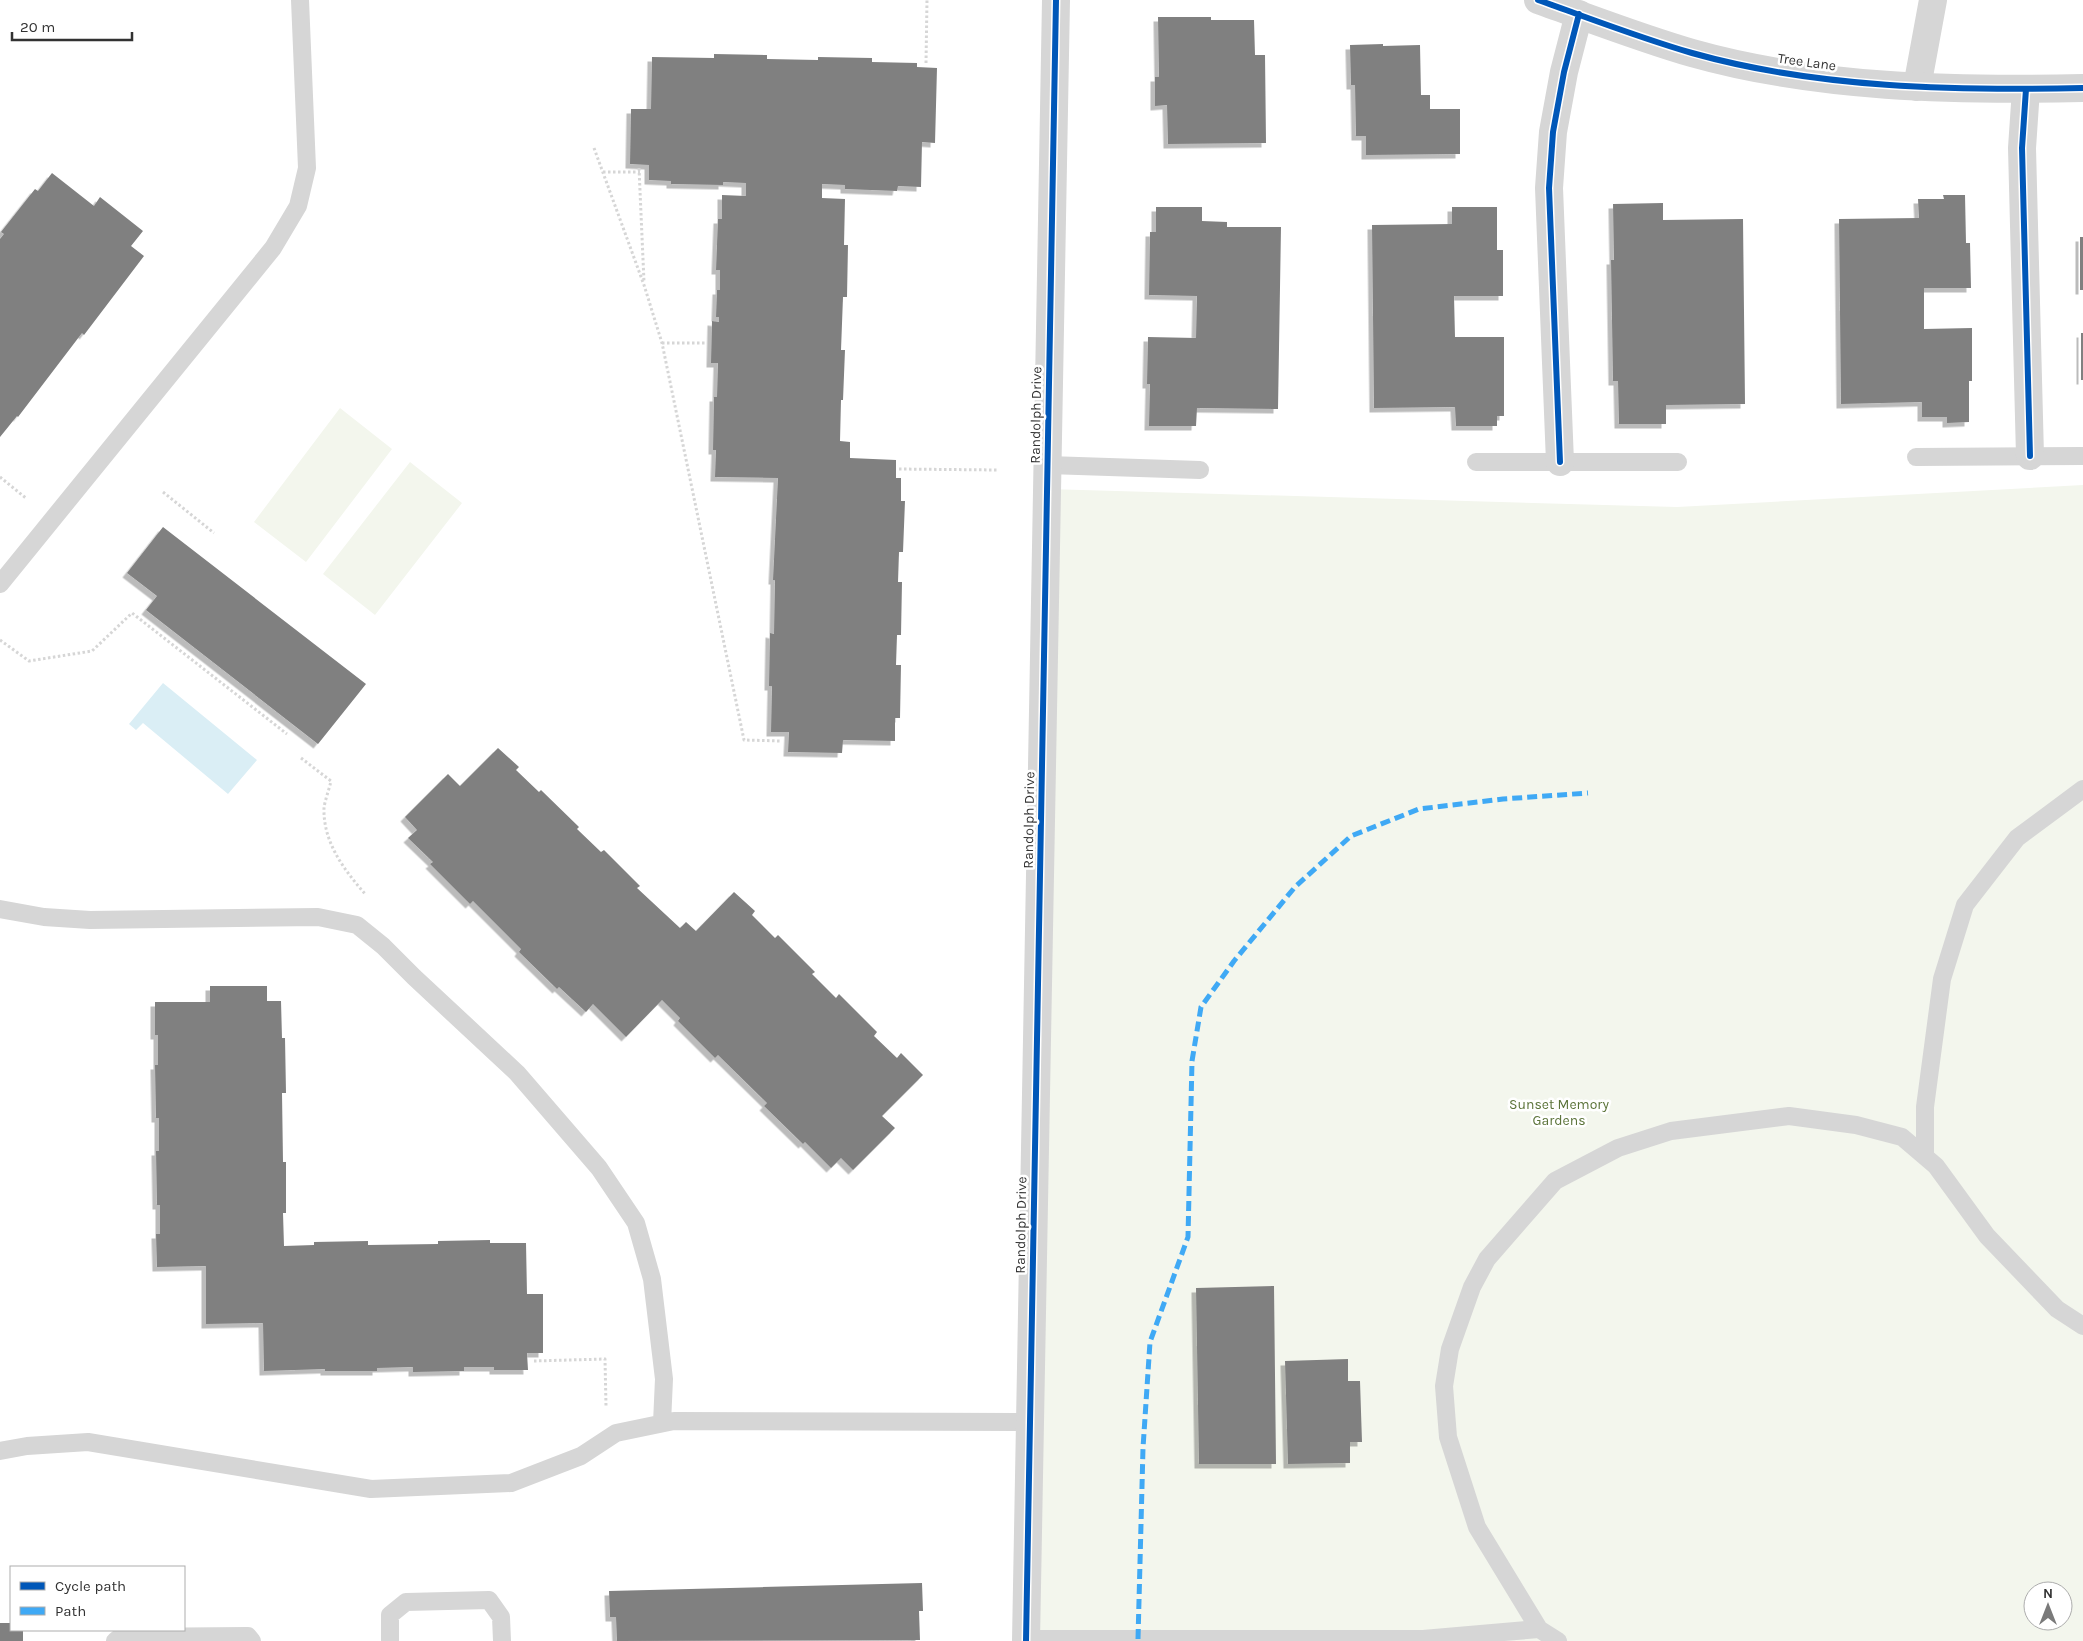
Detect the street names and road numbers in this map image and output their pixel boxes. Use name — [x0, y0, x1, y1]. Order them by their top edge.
street label: Tree Lane — [1777, 50, 1837, 74]
street label: Randolph Drive — [1027, 366, 1045, 464]
street label: Randolph Drive — [1020, 771, 1038, 869]
street label: Randolph Drive — [1012, 1176, 1030, 1274]

